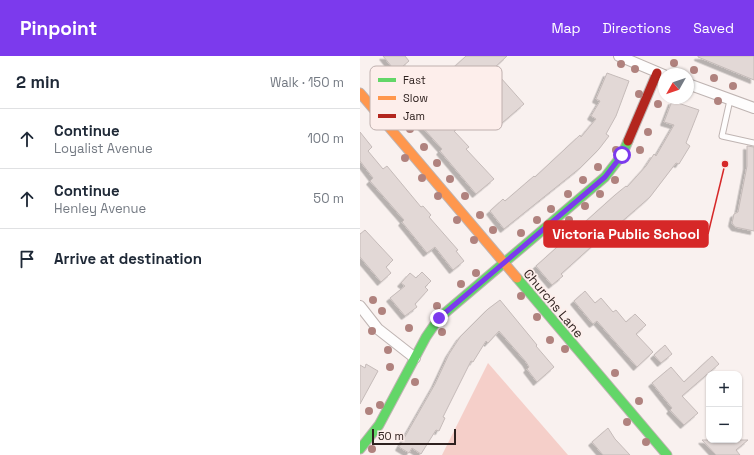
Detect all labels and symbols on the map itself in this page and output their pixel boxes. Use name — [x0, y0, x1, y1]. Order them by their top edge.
legend — [370, 66, 502, 130]
north arrow — [658, 68, 694, 104]
text: Fast — [403, 73, 426, 87]
text: Slow — [403, 91, 428, 105]
text: Jam — [403, 109, 425, 123]
route start — [613, 146, 631, 164]
callout: Victoria Public School — [544, 221, 708, 247]
text: Victoria Public School — [552, 225, 700, 243]
street label: Churchs Lane — [520, 265, 587, 341]
route end — [430, 309, 448, 327]
scale bar — [372, 427, 456, 446]

